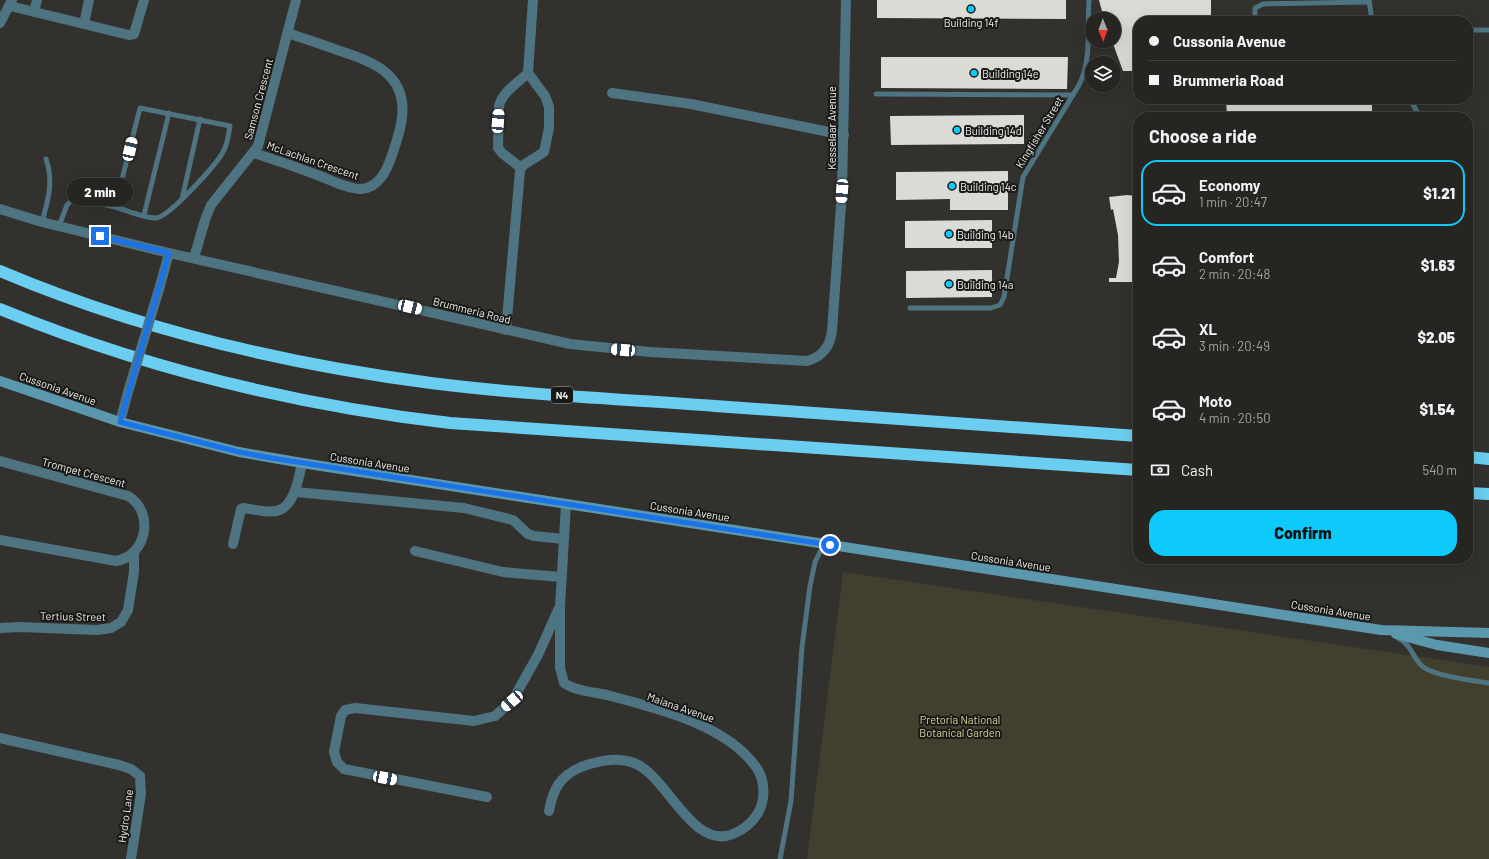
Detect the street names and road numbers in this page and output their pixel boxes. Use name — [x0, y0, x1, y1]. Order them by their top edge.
street label: Samson Crescent — [241, 57, 275, 141]
street label: Kesselaar Avenue — [825, 86, 838, 170]
street label: Kingfisher Street — [1012, 94, 1066, 170]
street label: McLachlan Crescent — [265, 138, 361, 182]
street label: Brummeria Road — [432, 294, 512, 326]
street label: Cussonia Avenue — [18, 369, 98, 407]
road number: N4 — [551, 387, 573, 403]
street label: Cussonia Avenue — [329, 449, 411, 475]
street label: Trompet Crescent — [41, 455, 127, 489]
street label: Cussonia Avenue — [649, 498, 731, 524]
street label: Cussonia Avenue — [970, 548, 1052, 574]
street label: Cussonia Avenue — [1290, 597, 1372, 623]
street label: Tertius Street — [40, 609, 106, 623]
street label: Maiana Avenue — [645, 689, 717, 725]
street label: Hydro Lane — [115, 788, 135, 844]

